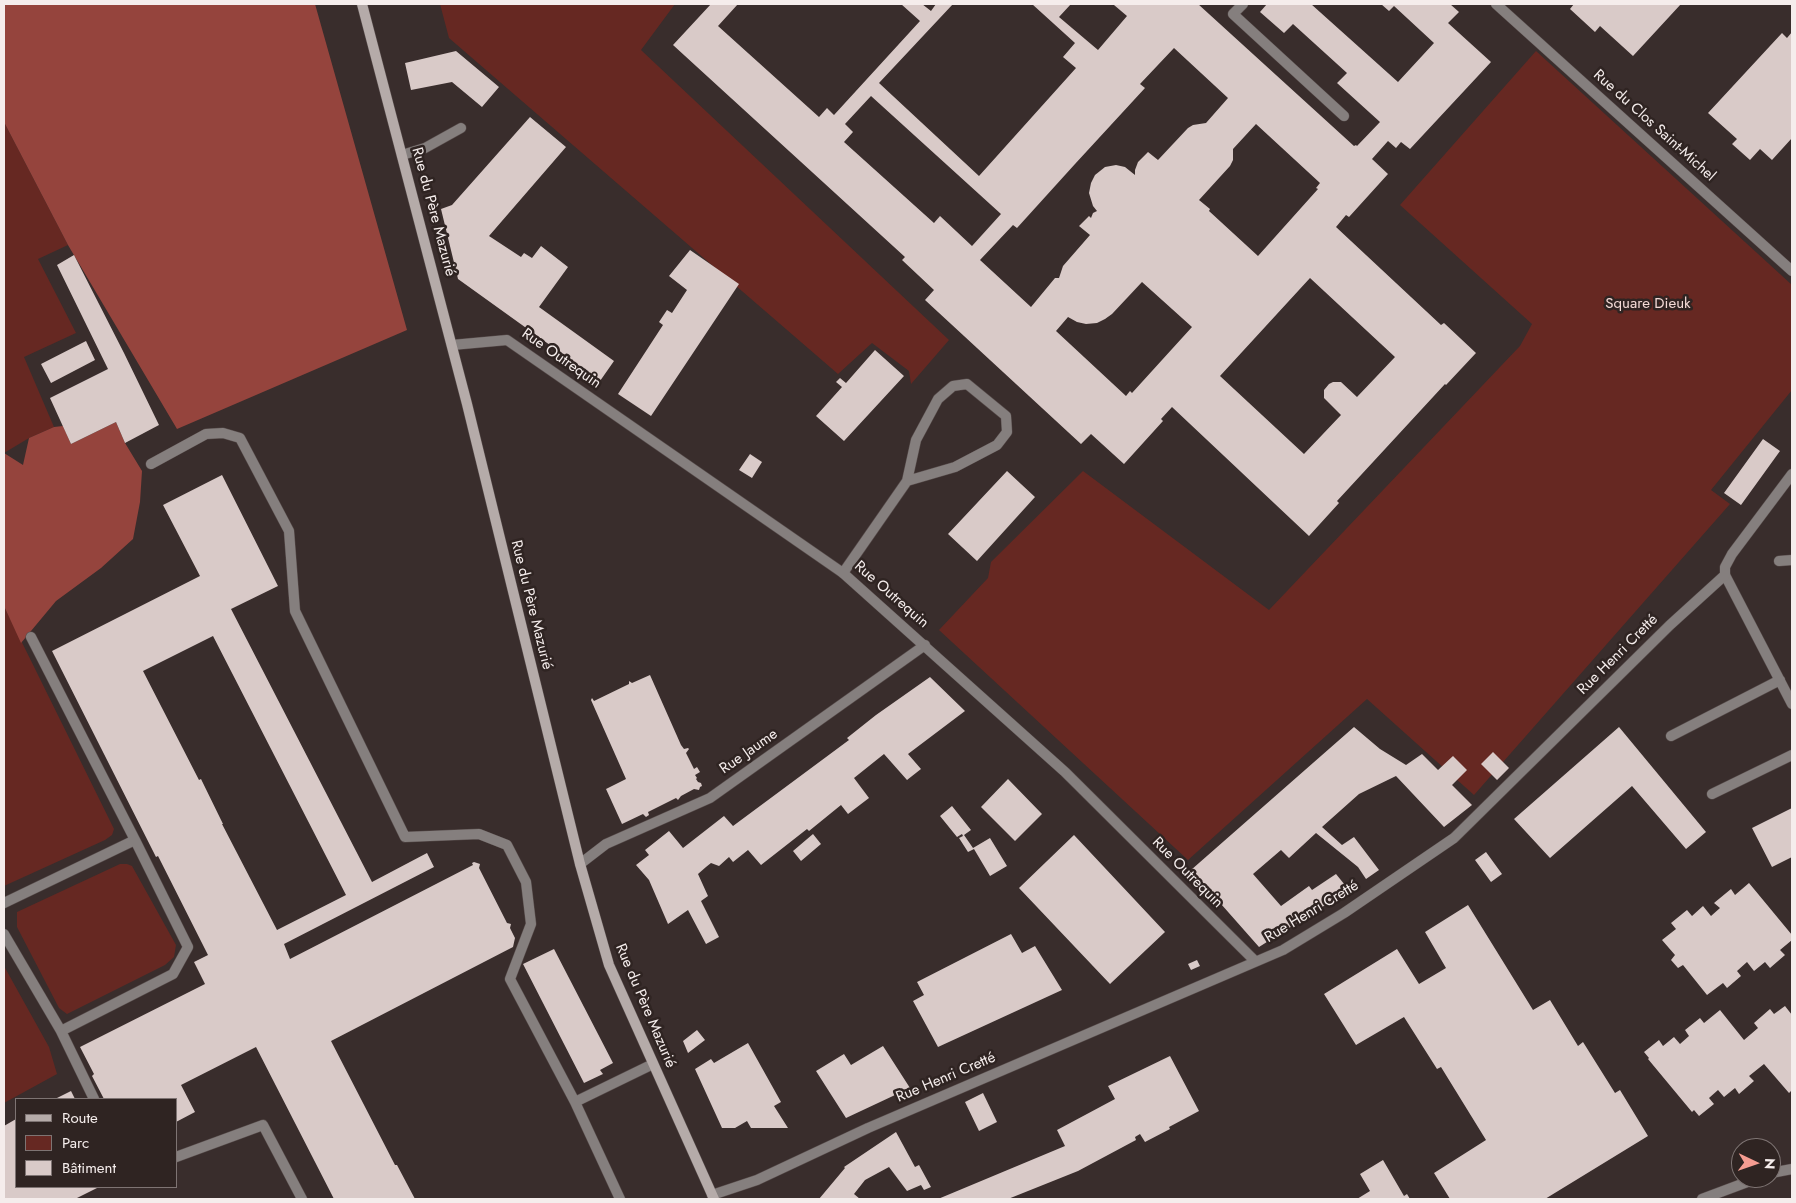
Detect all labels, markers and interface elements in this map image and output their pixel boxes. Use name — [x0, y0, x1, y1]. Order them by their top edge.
street label: Rue du Clos Saint-Michel — [1589, 66, 1719, 186]
street label: Rue du Père Mazurié — [407, 146, 459, 278]
park label: Square Dieuk — [1605, 295, 1691, 313]
street label: Rue Outrequin — [518, 325, 604, 393]
street label: Rue du Père Mazurié — [506, 538, 556, 672]
street label: Rue Outrequin — [850, 558, 932, 632]
street label: Rue Henri Cretté — [1574, 611, 1662, 699]
street label: Rue Jaume — [717, 726, 781, 778]
street label: Rue Outrequin — [1148, 834, 1226, 912]
street label: Rue Henri Cretté — [1262, 877, 1362, 947]
street label: Rue du Père Mazurié — [611, 941, 679, 1071]
street label: Rue Henri Cretté — [894, 1049, 998, 1107]
legend — [15, 1098, 178, 1188]
text: Route — [62, 1107, 98, 1129]
text: Parc — [62, 1132, 89, 1154]
north arrow — [1731, 1138, 1781, 1188]
text: Bâtiment — [62, 1157, 116, 1179]
text: N — [1760, 1158, 1780, 1170]

